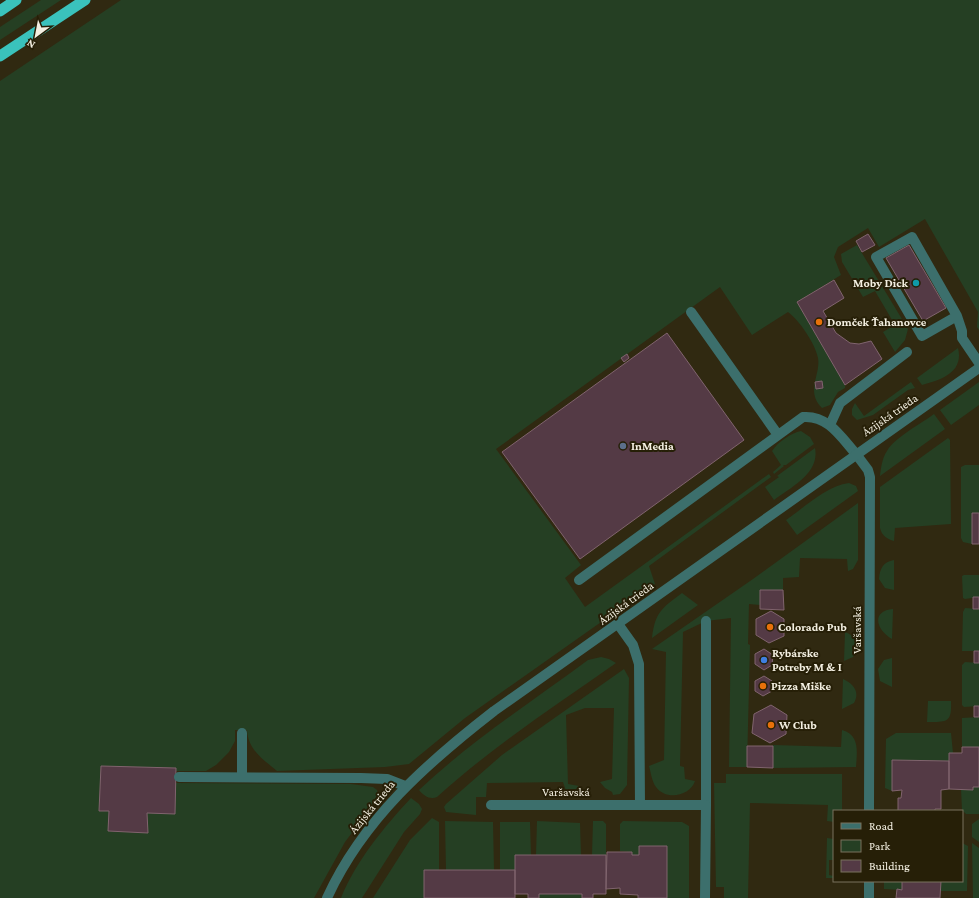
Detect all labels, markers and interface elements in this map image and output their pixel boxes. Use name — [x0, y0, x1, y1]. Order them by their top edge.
north arrow — [16, 16, 56, 56]
text: N — [24, 37, 37, 52]
place label: Moby Dick — [853, 276, 908, 290]
marker: Moby Dick — [911, 278, 921, 288]
place label: Domček Ťahanovce — [827, 315, 927, 329]
marker: Domček Ťahanovce — [814, 317, 824, 327]
street label: Ázijská trieda — [859, 390, 921, 439]
place label: InMedia — [631, 439, 674, 453]
marker: InMedia — [618, 441, 628, 451]
street label: Ázijská trieda — [596, 578, 657, 628]
street label: Varšavská — [850, 606, 864, 654]
place label: Colorado Pub — [778, 620, 847, 634]
marker: Colorado Pub — [765, 622, 775, 632]
place label: Rybárske Potreby M & I — [772, 646, 842, 674]
marker: Rybárske Potreby M & I — [759, 655, 769, 665]
place label: Pizza Miške — [771, 679, 831, 693]
marker: Pizza Miške — [758, 681, 768, 691]
place label: W Club — [778, 718, 817, 732]
marker: W Club — [766, 720, 776, 730]
street label: Ázijská trieda — [346, 777, 398, 837]
street label: Varšavská — [542, 785, 590, 799]
legend — [833, 810, 963, 882]
text: Road — [869, 819, 894, 833]
text: Park — [869, 839, 891, 853]
text: Building — [869, 859, 910, 873]

